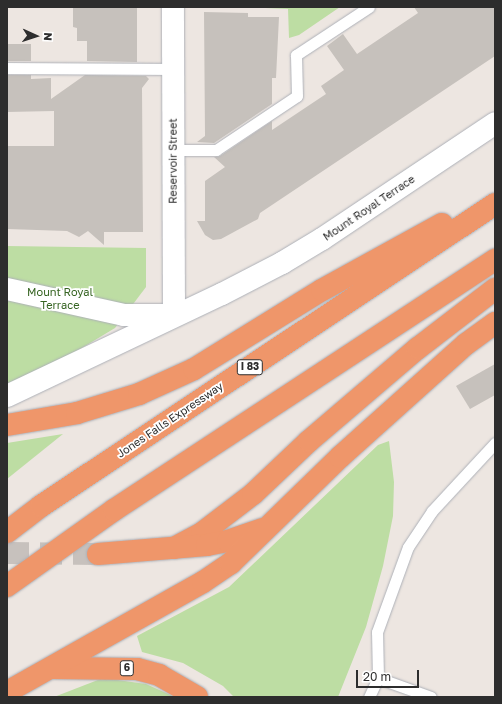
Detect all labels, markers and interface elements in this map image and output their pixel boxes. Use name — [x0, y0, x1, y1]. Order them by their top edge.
north arrow — [16, 16, 56, 56]
text: N — [42, 32, 55, 41]
street label: Reservoir Street — [166, 118, 180, 204]
street label: Mount Royal Terrace — [321, 172, 417, 244]
park label: Mount Royal Terrace — [27, 286, 93, 312]
road number: I 83 — [236, 359, 264, 375]
street label: Jones Falls Expressway — [114, 380, 226, 460]
road number: 6 — [119, 660, 135, 676]
scale bar — [358, 662, 421, 688]
text: 20 m — [363, 669, 391, 684]

